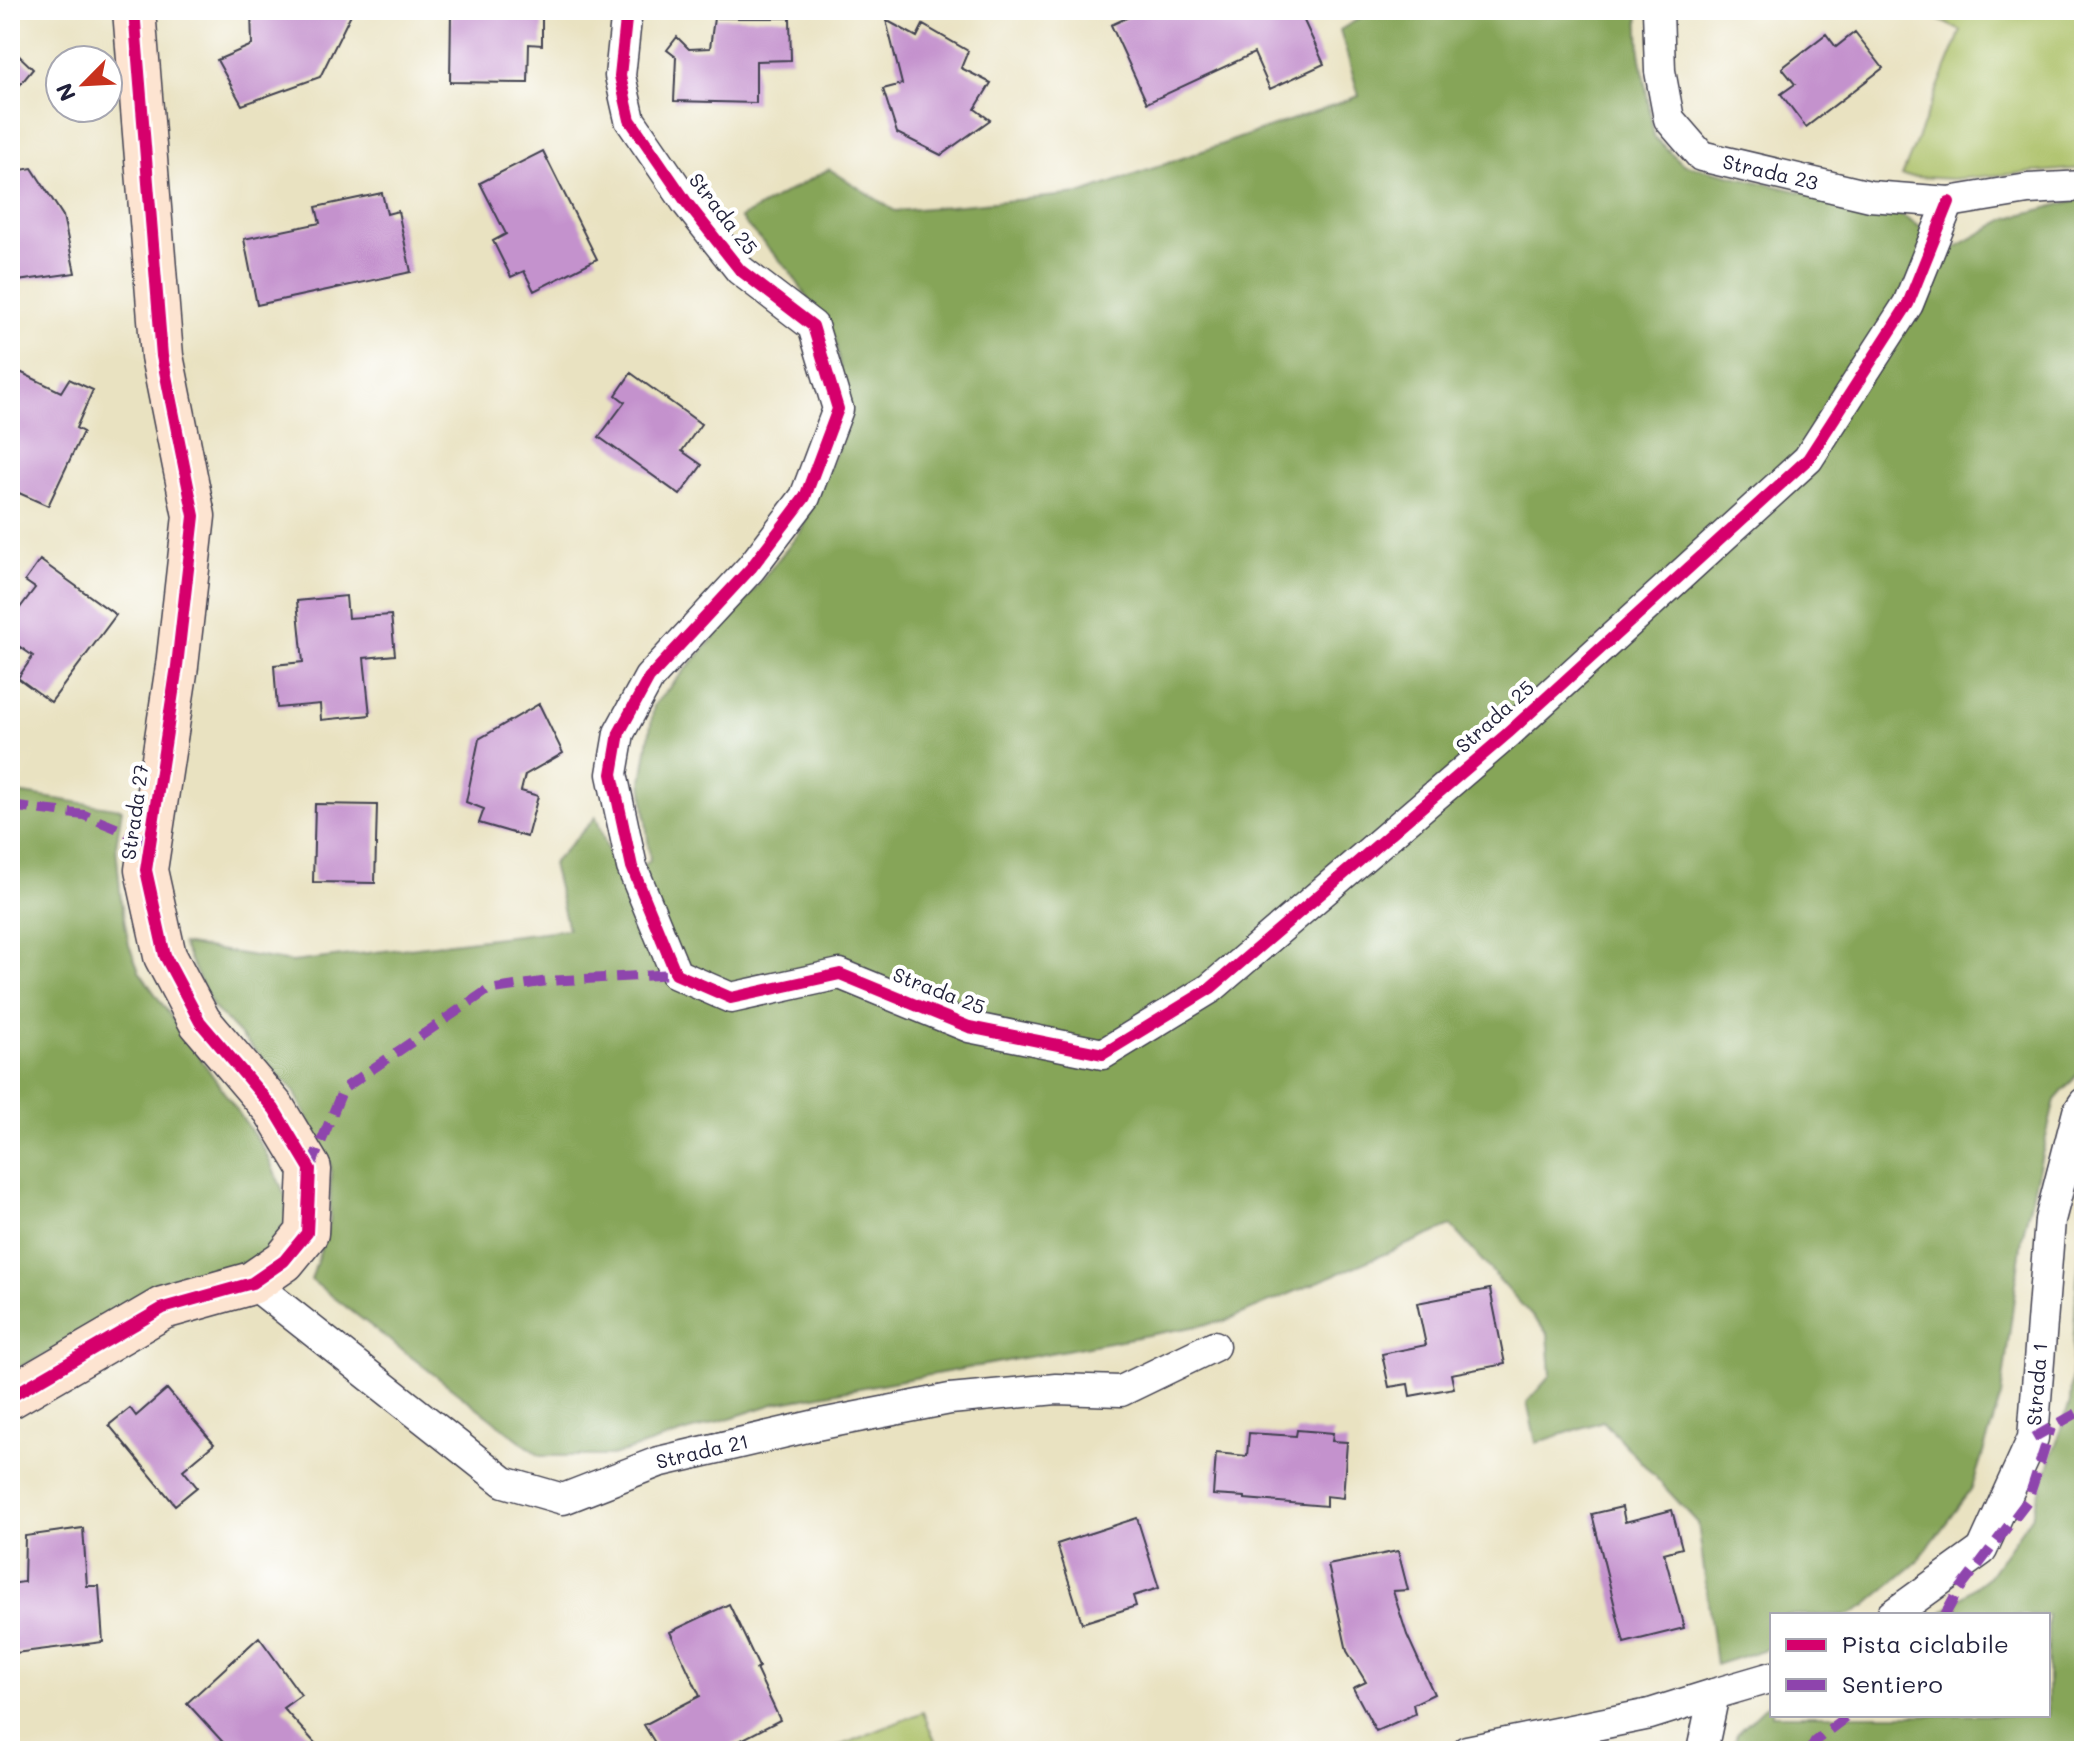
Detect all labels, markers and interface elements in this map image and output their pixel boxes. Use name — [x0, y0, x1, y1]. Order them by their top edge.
north arrow — [44, 44, 124, 124]
text: N — [49, 79, 82, 106]
street label: Strada 23 — [1720, 148, 1821, 195]
street label: Strada 25 — [684, 167, 764, 260]
street label: Strada 25 — [1450, 674, 1539, 758]
street label: Strada 27 — [114, 762, 154, 861]
street label: Strada 25 — [889, 961, 989, 1020]
street label: Strada 1 — [2020, 1342, 2052, 1427]
street label: Strada 21 — [653, 1427, 751, 1474]
legend — [1770, 1613, 2050, 1717]
text: Pista ciclabile — [1842, 1628, 2009, 1659]
text: Sentiero — [1842, 1668, 1943, 1699]

